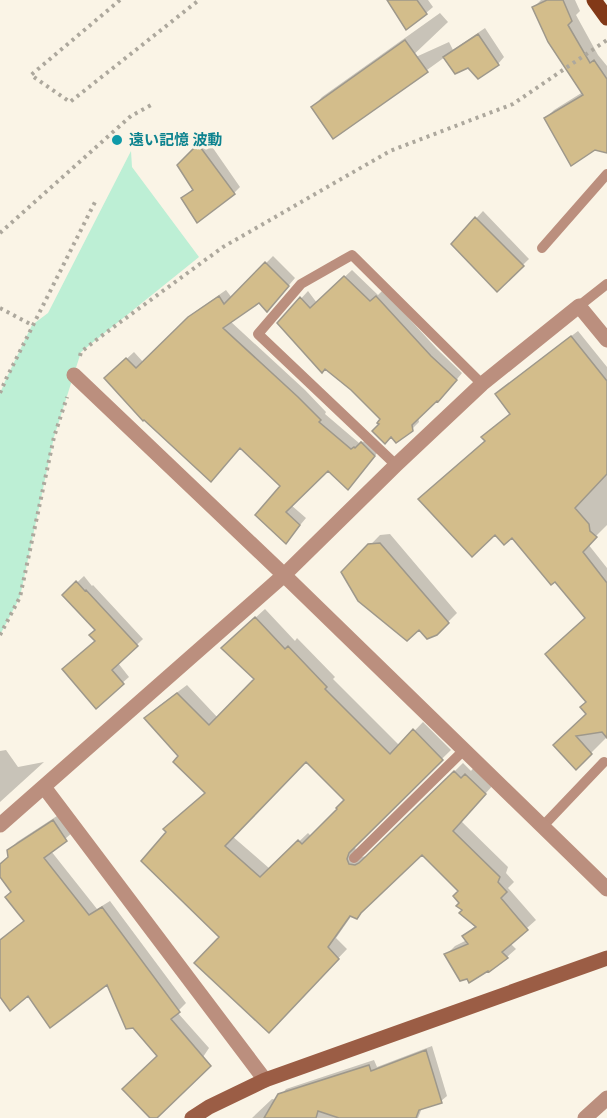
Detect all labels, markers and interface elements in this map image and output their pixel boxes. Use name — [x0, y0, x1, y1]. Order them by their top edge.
place label: 遠い記憶 波動 — [129, 130, 223, 150]
marker: 遠い記憶 波動 — [110, 133, 124, 147]

